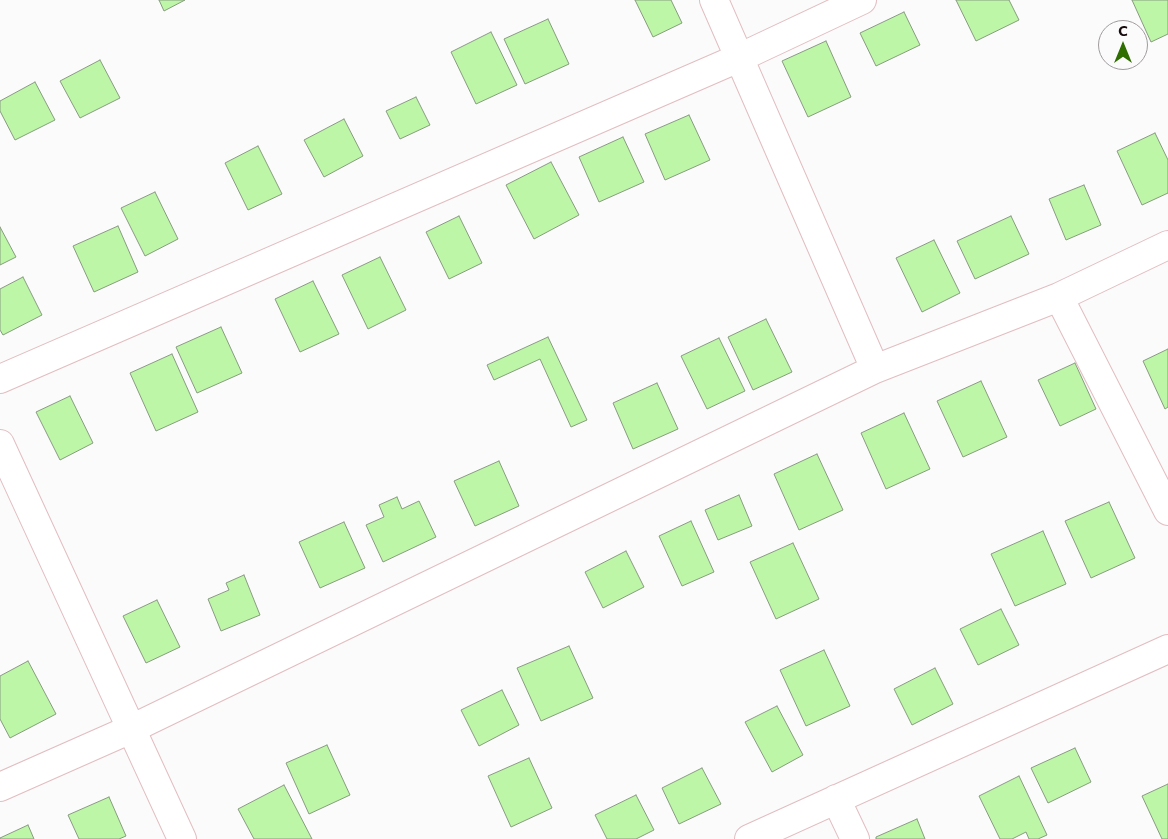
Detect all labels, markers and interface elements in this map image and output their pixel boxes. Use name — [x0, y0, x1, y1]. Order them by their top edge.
north arrow — [1098, 20, 1148, 70]
text: С — [1118, 22, 1128, 39]

